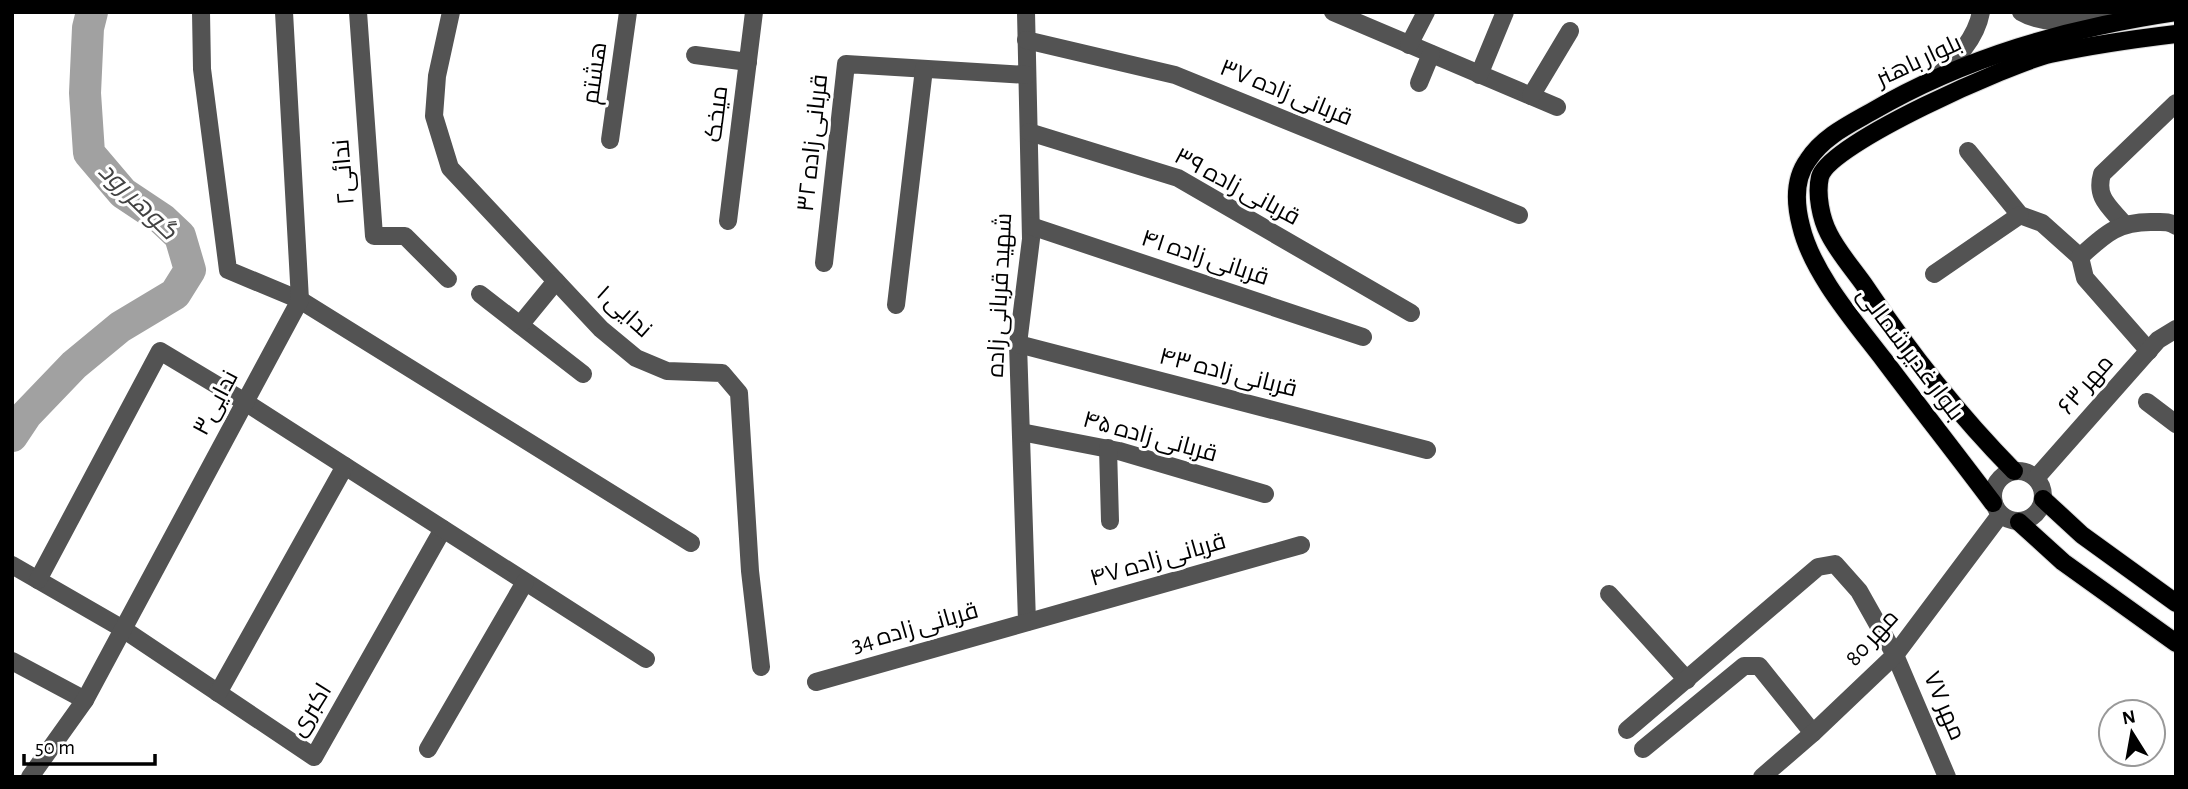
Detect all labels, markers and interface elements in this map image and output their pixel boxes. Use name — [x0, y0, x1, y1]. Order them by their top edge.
street label: بلوار باهنر — [1871, 31, 1965, 92]
street label: هشتم — [578, 40, 614, 106]
street label: قربانی زاده ۳۷ — [1216, 56, 1356, 131]
street label: قربانی زاده ۳۲ — [794, 73, 833, 213]
street label: میخک — [702, 84, 732, 144]
street label: ندائی۲ — [329, 138, 360, 206]
street label: قربانی زاده ۳۹ — [1170, 144, 1304, 231]
water label: گوهر رود — [93, 157, 183, 246]
street label: شهید قربانی زاده — [983, 212, 1017, 378]
street label: قربانی زاده ۴۱ — [1138, 226, 1272, 291]
street label: ندایی ۱ — [591, 281, 656, 343]
street label: بلوار غدیر شمالی — [1851, 282, 1969, 426]
street label: قربانی زاده ۴۳ — [1156, 344, 1299, 403]
street label: مهر ۶۳ — [2054, 351, 2119, 420]
street label: ندایی۳ — [189, 367, 244, 440]
street label: قربانی زاده ۴۵ — [1080, 408, 1220, 467]
street label: قربانی زاده ۴۷ — [1087, 529, 1229, 592]
street label: قربانی زاده 34 — [849, 598, 981, 658]
street label: مهر 80 — [1841, 605, 1904, 671]
street label: مهر ۷۷ — [1918, 668, 1969, 744]
street label: اکبری — [286, 679, 337, 741]
north arrow — [2097, 698, 2167, 768]
text: N — [2121, 707, 2137, 728]
scale bar — [24, 722, 156, 766]
text: 50 m — [35, 737, 75, 758]

